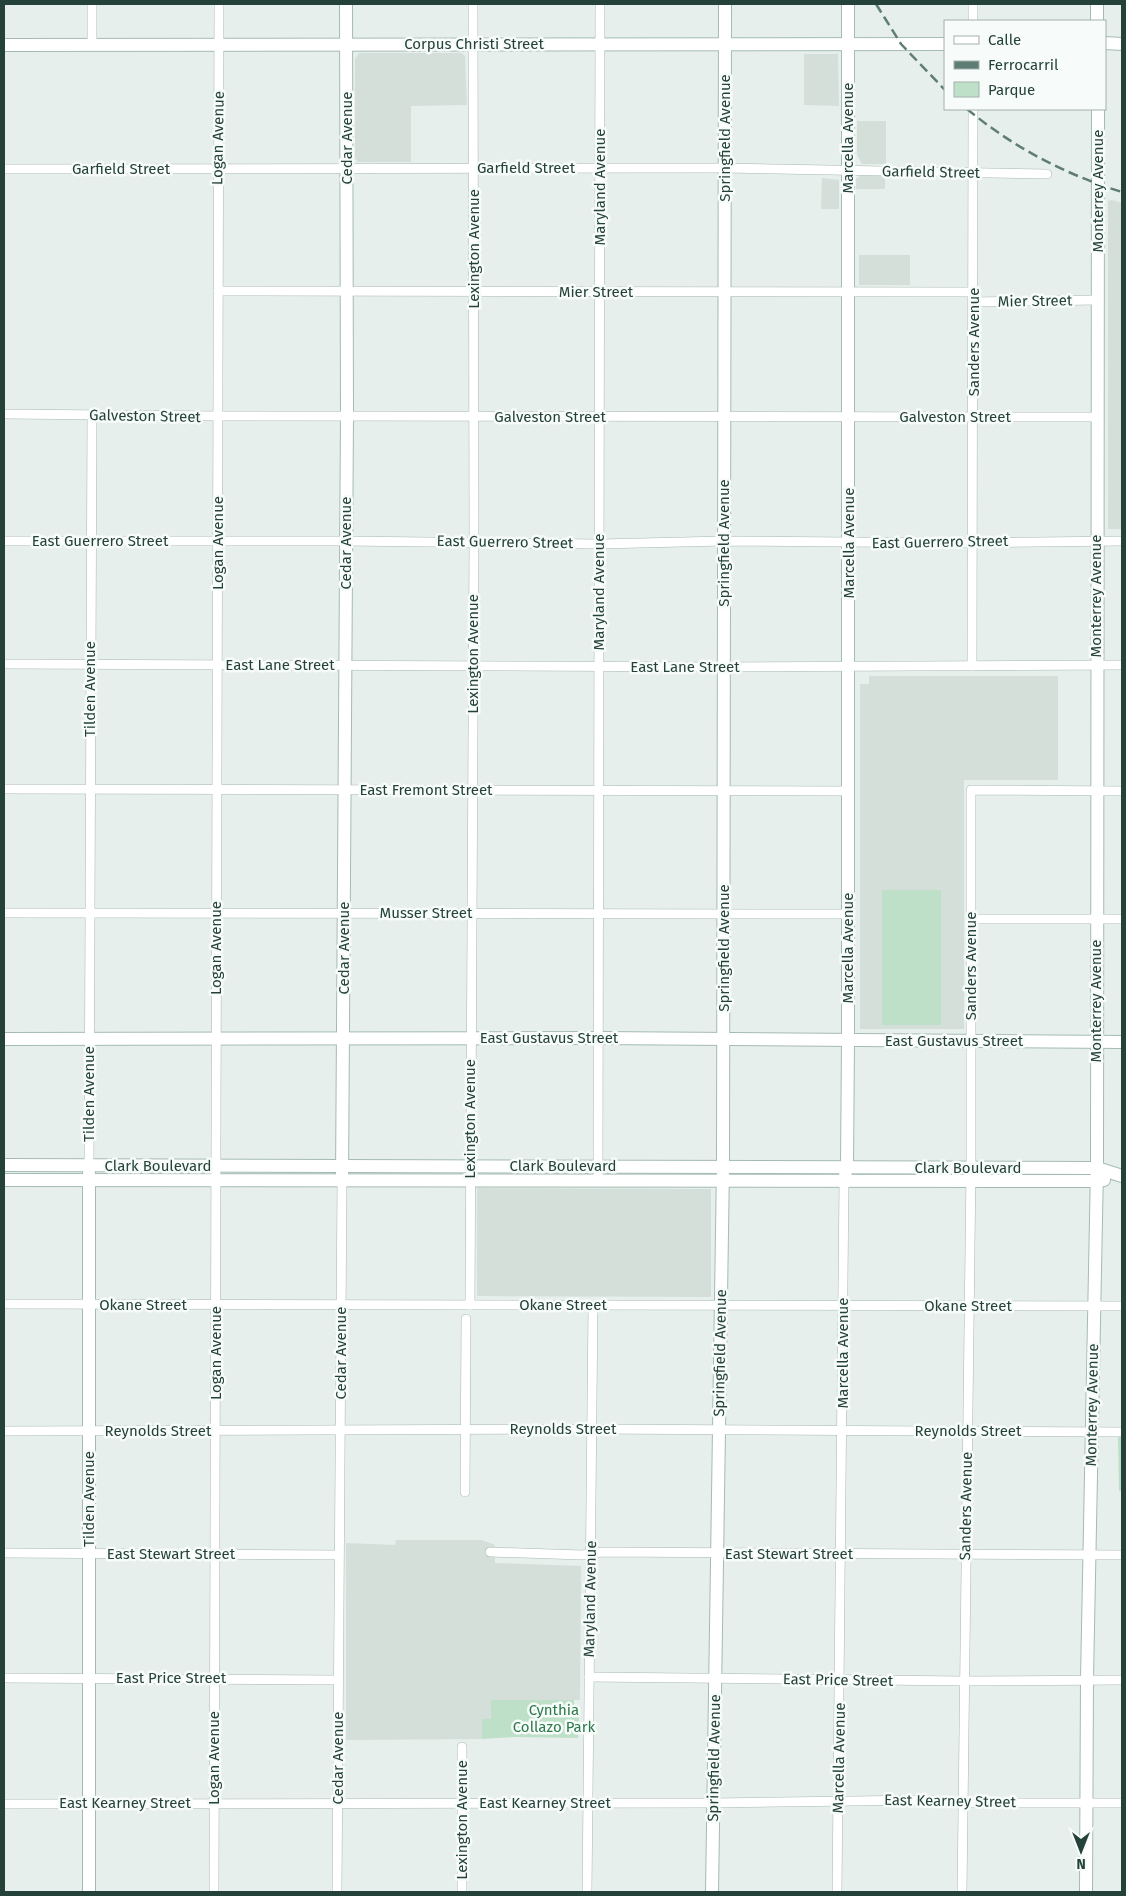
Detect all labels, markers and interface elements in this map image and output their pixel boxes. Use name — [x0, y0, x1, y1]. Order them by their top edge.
legend — [944, 20, 1106, 110]
text: Calle — [988, 31, 1021, 49]
street label: Corpus Christi Street — [404, 35, 544, 53]
text: Ferrocarril — [988, 56, 1059, 74]
street label: Springfield Avenue — [716, 74, 734, 202]
text: Parque — [988, 81, 1035, 99]
street label: Marcella Avenue — [839, 83, 857, 193]
street label: Logan Avenue — [208, 91, 228, 185]
street label: Cedar Avenue — [338, 92, 356, 184]
street label: Maryland Avenue — [591, 128, 609, 246]
street label: Monterrey Avenue — [1089, 130, 1107, 252]
street label: Garfield Street — [477, 159, 576, 177]
street label: Garfield Street — [72, 160, 171, 178]
street label: Garfield Street — [882, 162, 981, 182]
street label: Lexington Avenue — [465, 189, 483, 309]
street label: Mier Street — [559, 283, 634, 301]
street label: Sanders Avenue — [965, 288, 983, 396]
street label: Mier Street — [998, 291, 1073, 311]
street label: Galveston Street — [89, 406, 202, 426]
street label: Galveston Street — [494, 408, 606, 426]
street label: Galveston Street — [899, 408, 1011, 426]
street label: Springfield Avenue — [715, 479, 733, 607]
street label: Marcella Avenue — [840, 488, 858, 598]
street label: Logan Avenue — [209, 496, 227, 590]
street label: Cedar Avenue — [337, 497, 355, 589]
street label: East Guerrero Street — [32, 532, 169, 550]
street label: East Guerrero Street — [437, 532, 574, 552]
street label: East Guerrero Street — [872, 532, 1009, 552]
street label: Maryland Avenue — [590, 533, 608, 651]
street label: Monterrey Avenue — [1087, 535, 1105, 657]
street label: Lexington Avenue — [464, 594, 482, 714]
street label: Tilden Avenue — [81, 641, 99, 737]
street label: East Lane Street — [225, 656, 335, 674]
street label: East Lane Street — [630, 658, 740, 676]
street label: East Fremont Street — [359, 781, 493, 799]
street label: Springfield Avenue — [715, 884, 733, 1012]
street label: Marcella Avenue — [839, 893, 857, 1003]
street label: Logan Avenue — [207, 901, 225, 995]
street label: Cedar Avenue — [335, 902, 353, 994]
street label: Musser Street — [380, 904, 473, 922]
street label: Sanders Avenue — [962, 912, 980, 1020]
street label: Monterrey Avenue — [1087, 940, 1105, 1062]
street label: East Gustavus Street — [480, 1029, 619, 1047]
street label: East Gustavus Street — [885, 1032, 1024, 1050]
street label: Tilden Avenue — [80, 1046, 98, 1142]
street label: Lexington Avenue — [461, 1059, 479, 1179]
street label: Clark Boulevard — [105, 1157, 211, 1175]
street label: Clark Boulevard — [510, 1157, 616, 1175]
street label: Clark Boulevard — [915, 1159, 1021, 1177]
street label: Springfield Avenue — [710, 1289, 730, 1417]
street label: Okane Street — [99, 1296, 187, 1314]
street label: Okane Street — [519, 1296, 607, 1314]
street label: Okane Street — [924, 1297, 1012, 1315]
street label: Marcella Avenue — [834, 1298, 852, 1408]
street label: Logan Avenue — [207, 1306, 225, 1400]
street label: Cedar Avenue — [332, 1307, 350, 1399]
street label: Monterrey Avenue — [1082, 1343, 1102, 1467]
street label: Reynolds Street — [510, 1420, 617, 1438]
street label: Reynolds Street — [105, 1422, 212, 1440]
street label: Reynolds Street — [915, 1422, 1022, 1440]
street label: Tilden Avenue — [80, 1451, 98, 1547]
street label: Sanders Avenue — [956, 1452, 976, 1560]
street label: Maryland Avenue — [580, 1540, 600, 1658]
street label: East Stewart Street — [107, 1545, 236, 1563]
street label: East Stewart Street — [725, 1545, 854, 1563]
street label: East Price Street — [116, 1669, 227, 1687]
street label: East Price Street — [783, 1670, 894, 1690]
street label: Springfield Avenue — [704, 1694, 724, 1822]
park label: Cynthia Collazo Park — [513, 1701, 596, 1736]
street label: Marcella Avenue — [829, 1702, 849, 1814]
street label: Logan Avenue — [205, 1711, 223, 1805]
street label: Cedar Avenue — [329, 1712, 347, 1804]
street label: Lexington Avenue — [453, 1760, 471, 1880]
street label: East Kearney Street — [884, 1791, 1017, 1811]
street label: East Kearney Street — [59, 1794, 191, 1812]
street label: East Kearney Street — [479, 1794, 611, 1812]
north arrow — [1056, 1826, 1106, 1876]
text: N — [1076, 1855, 1086, 1872]

